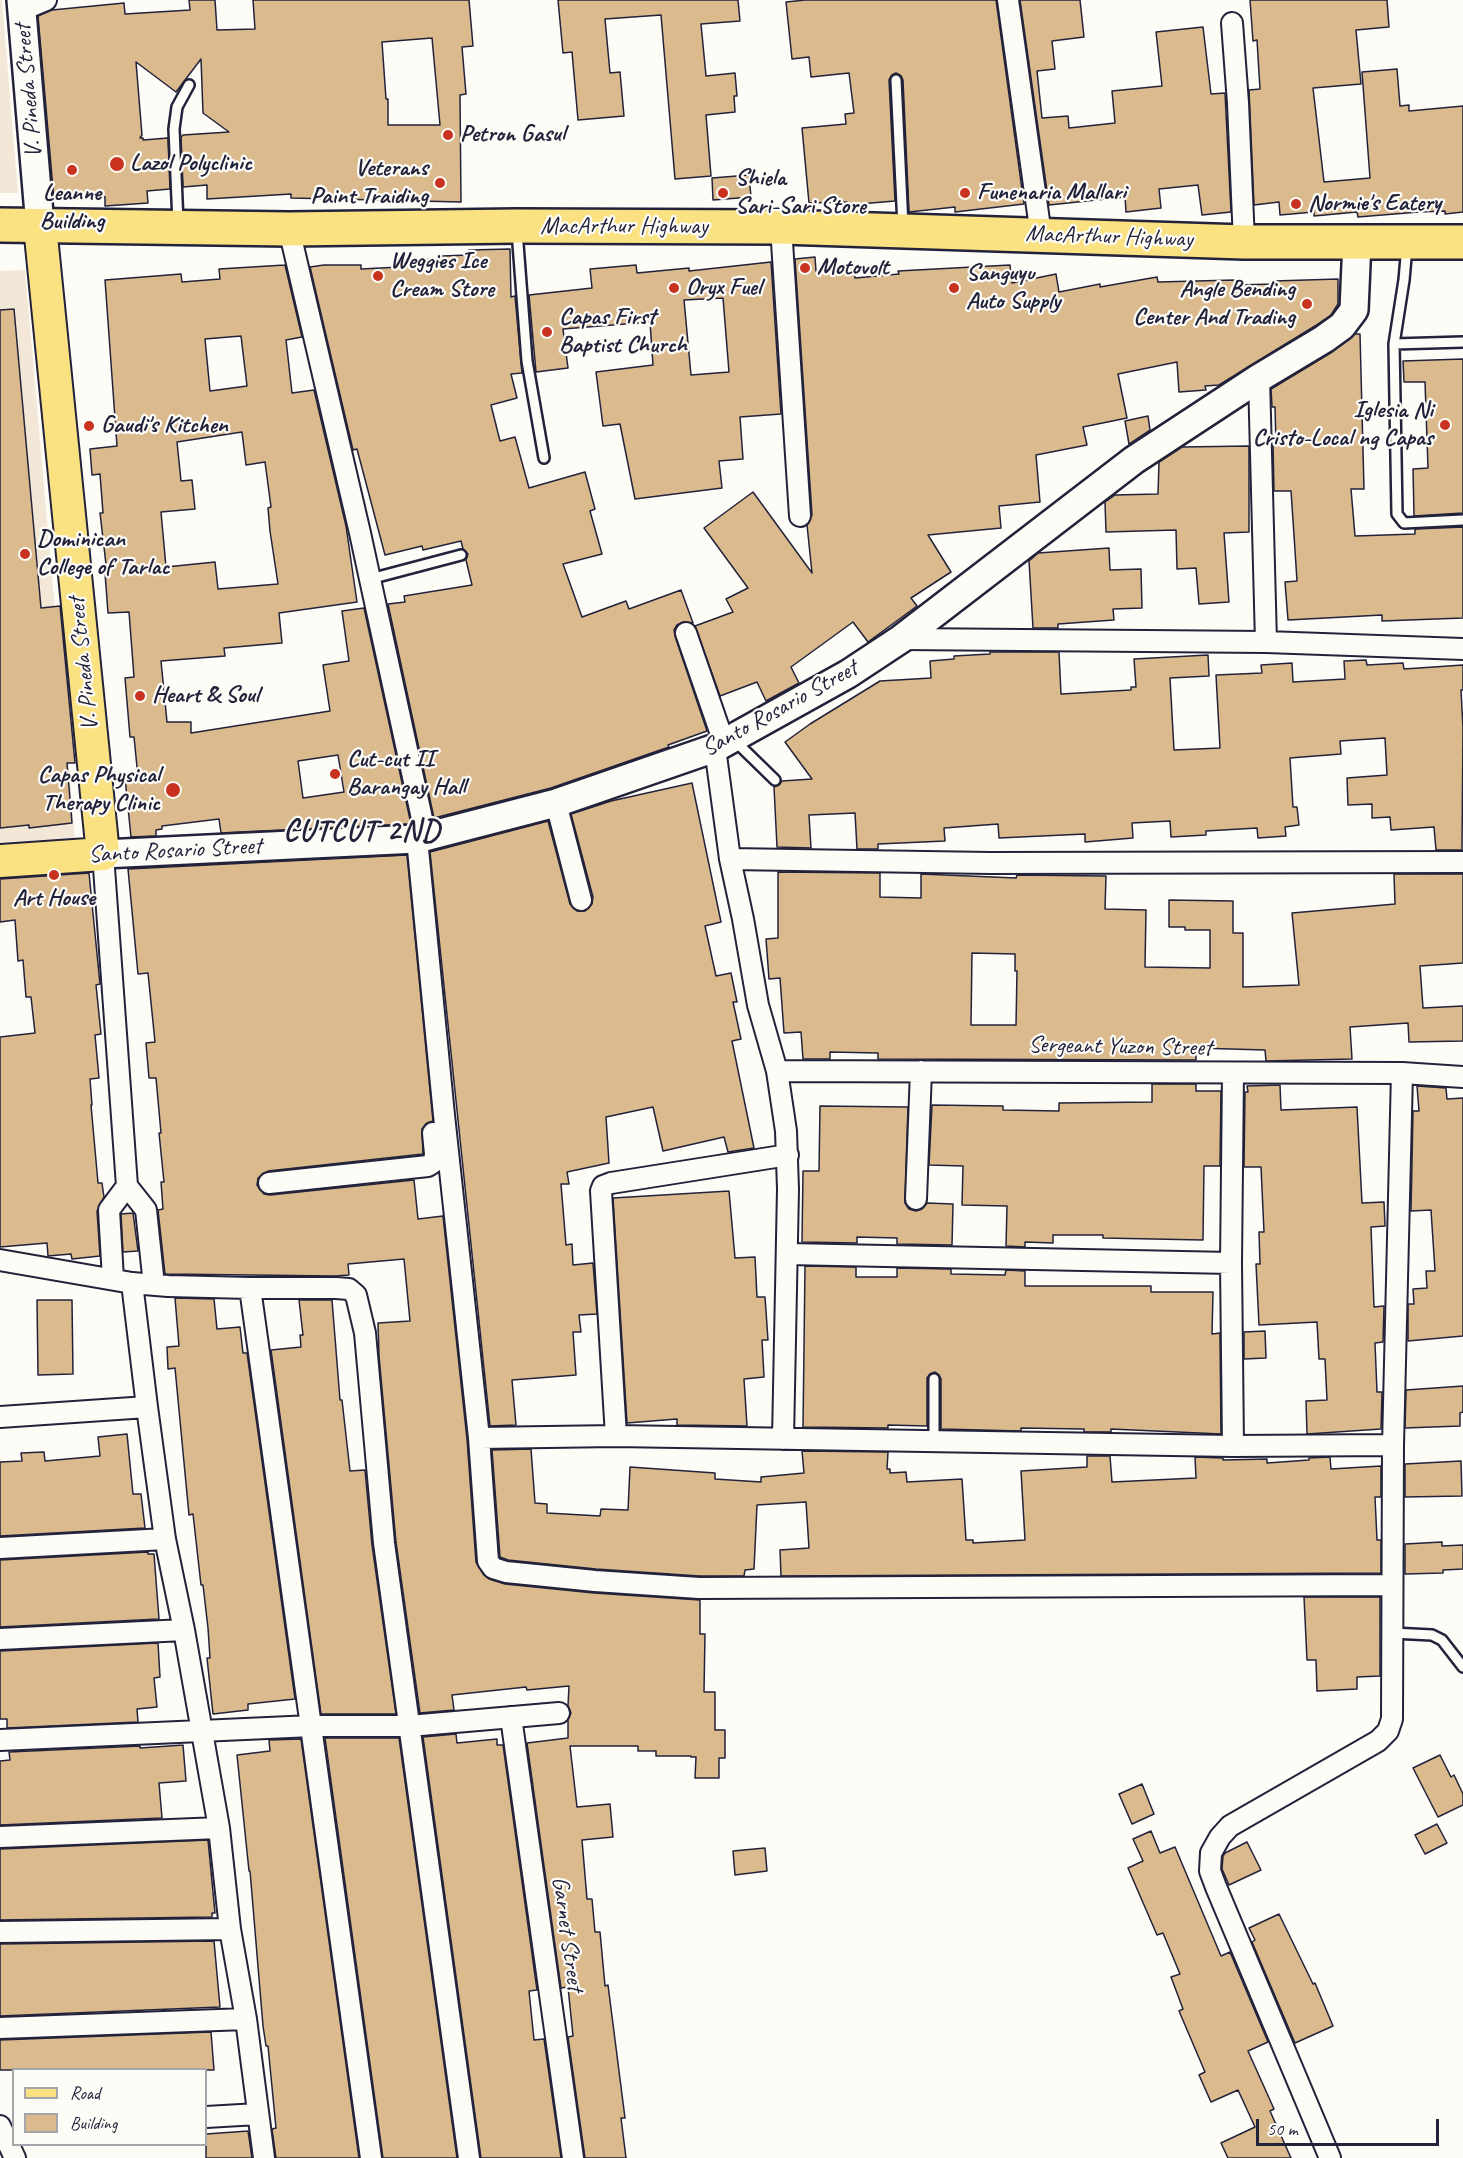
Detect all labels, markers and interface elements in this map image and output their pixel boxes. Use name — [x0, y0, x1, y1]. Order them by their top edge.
street label: V. Pineda Street — [9, 23, 49, 159]
place label: Petron Gasul — [460, 121, 565, 149]
marker: Petron Gasul — [441, 128, 455, 142]
place label: Lazol Polyclinic — [130, 150, 252, 178]
marker: Lazol Polyclinic — [108, 155, 126, 173]
place label: Veterans Paint Traiding — [310, 155, 428, 211]
marker: Leanne Building — [65, 163, 79, 177]
place label: Shiela Sari-Sari Store — [735, 165, 866, 221]
marker: Veterans Paint Traiding — [433, 176, 447, 190]
place label: Funenaria Mallari — [977, 179, 1126, 207]
place label: Leanne Building — [40, 180, 104, 236]
marker: Shiela Sari-Sari Store — [716, 186, 730, 200]
marker: Funenaria Mallari — [958, 186, 972, 200]
place label: Normie's Eatery — [1308, 190, 1441, 218]
marker: Normie's Eatery — [1289, 197, 1303, 211]
street label: MacArthur Highway — [540, 213, 708, 241]
street label: MacArthur Highway — [1025, 220, 1193, 254]
place label: Weggies Ice Cream Store — [390, 248, 494, 304]
place label: Motovolt — [817, 254, 889, 282]
place label: Sanguyu Auto Supply — [966, 260, 1060, 316]
marker: Motovolt — [798, 261, 812, 275]
marker: Weggies Ice Cream Store — [371, 269, 385, 283]
place label: Oryx Fuel — [686, 274, 761, 302]
place label: Angle Bending Center And Trading — [1133, 276, 1295, 332]
marker: Oryx Fuel — [667, 281, 681, 295]
marker: Sanguyu Auto Supply — [947, 281, 961, 295]
marker: Angle Bending Center And Trading — [1300, 297, 1314, 311]
place label: Capas First Baptist Church — [559, 304, 687, 360]
marker: Capas First Baptist Church — [540, 325, 554, 339]
place label: Iglesia Ni Cristo-Local ng Capas — [1253, 397, 1433, 453]
place label: Gaudi's Kitchen — [101, 412, 228, 440]
marker: Iglesia Ni Cristo-Local ng Capas — [1438, 418, 1452, 432]
marker: Gaudi's Kitchen — [82, 419, 96, 433]
place label: Dominican College of Tarlac — [37, 526, 169, 582]
marker: Dominican College of Tarlac — [18, 547, 32, 561]
street label: V. Pineda Street — [63, 596, 105, 732]
street label: Santo Rosario Street — [697, 654, 863, 764]
place label: Heart & Soul — [152, 682, 259, 710]
marker: Heart & Soul — [133, 689, 147, 703]
place label: Cut-cut II Barangay Hall — [347, 746, 466, 802]
place label: Capas Physical Therapy Clinic — [38, 762, 160, 818]
marker: Cut-cut II Barangay Hall — [328, 767, 342, 781]
marker: Capas Physical Therapy Clinic — [164, 781, 182, 799]
district label: CUTCUT 2ND — [283, 814, 441, 850]
street label: Santo Rosario Street — [88, 832, 262, 870]
marker: Art House — [47, 868, 61, 882]
place label: Art House — [13, 885, 95, 913]
street label: Sergeant Yuzon Street — [1028, 1031, 1212, 1063]
street label: Garnet Street — [545, 1875, 589, 1993]
legend — [12, 2068, 207, 2146]
text: Road — [70, 2082, 100, 2104]
scale bar — [1259, 2107, 1442, 2145]
text: Building — [70, 2112, 117, 2134]
text: 50 m — [1267, 2118, 1298, 2140]

